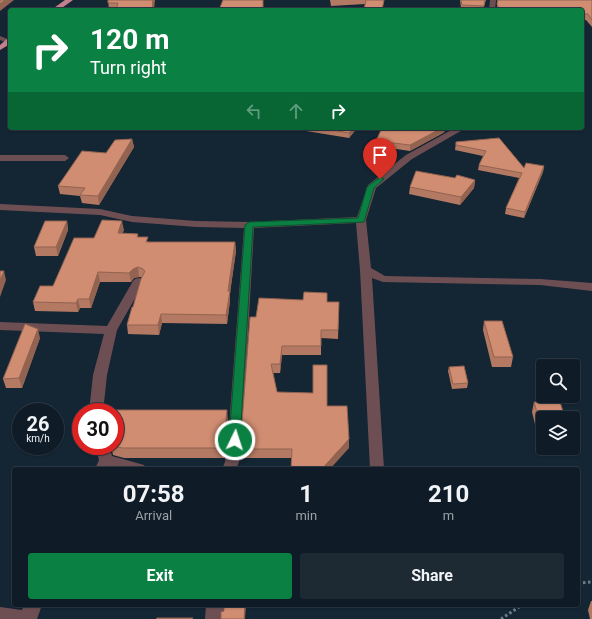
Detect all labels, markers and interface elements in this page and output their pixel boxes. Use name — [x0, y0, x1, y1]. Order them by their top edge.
text: 120 m — [90, 23, 169, 56]
icon: right — [24, 24, 76, 76]
text: Turn right — [90, 57, 167, 78]
icon: left — [243, 100, 265, 122]
icon: ahead — [285, 100, 307, 122]
icon: right — [327, 100, 349, 122]
pin — [363, 138, 397, 179]
icon: arrive — [369, 144, 391, 166]
map controls — [536, 359, 580, 455]
button: search — [536, 359, 580, 403]
speed limit sign: 30 — [72, 403, 124, 455]
button: layers — [536, 411, 580, 455]
text: 26 — [27, 412, 49, 436]
position arrow — [214, 419, 256, 461]
text: km/h — [26, 433, 50, 444]
text: 07:58 — [123, 480, 185, 508]
text: 1 — [299, 480, 313, 508]
text: 210 — [428, 480, 469, 508]
text: Arrival — [135, 508, 172, 523]
text: min — [295, 508, 317, 523]
text: m — [443, 508, 454, 523]
button: Exit — [28, 553, 292, 599]
button: Share — [300, 553, 564, 599]

